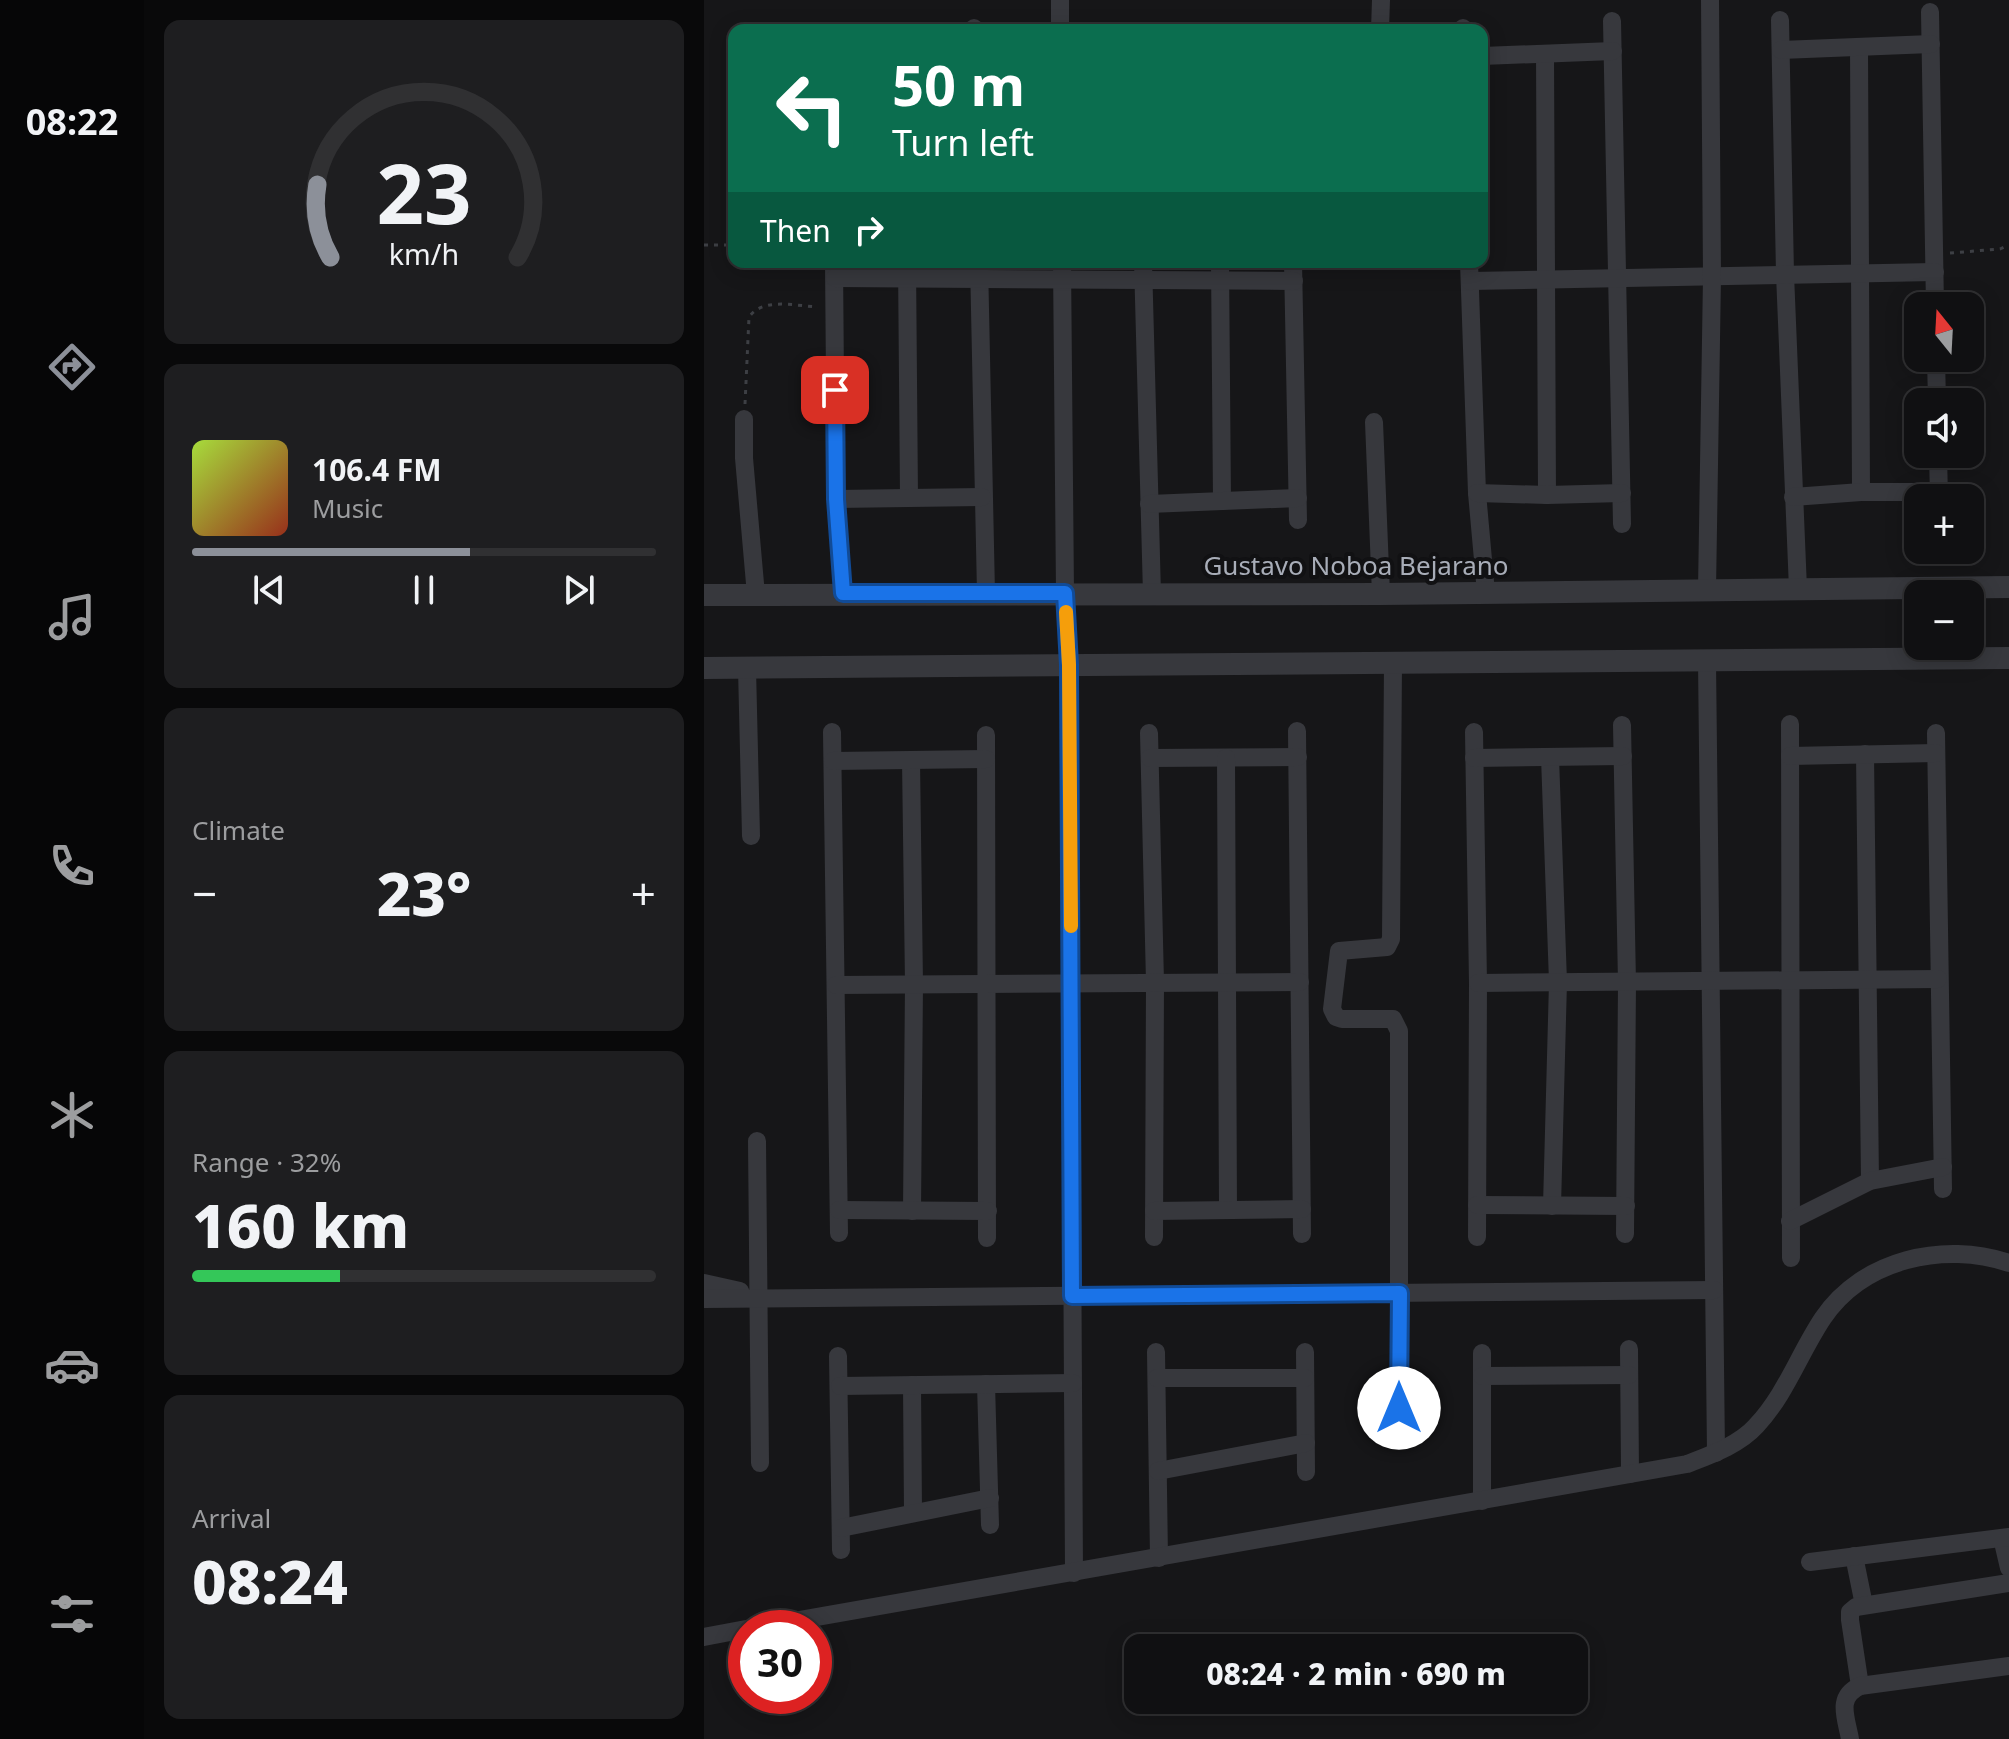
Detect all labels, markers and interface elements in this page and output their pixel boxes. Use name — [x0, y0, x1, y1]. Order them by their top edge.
text: 50 m — [892, 46, 1025, 122]
icon: left — [760, 56, 864, 160]
text: 08:22 — [26, 97, 118, 146]
text: Turn left — [892, 118, 1034, 167]
text: 23 — [376, 134, 472, 247]
icon: right — [847, 208, 891, 252]
text: Then — [760, 210, 831, 251]
text: km/h — [389, 234, 459, 273]
north arrow — [1904, 292, 1984, 372]
map controls — [1904, 292, 1984, 660]
icon: directions — [44, 339, 100, 395]
pin — [801, 356, 869, 424]
icon: arrive — [813, 368, 857, 412]
button: sound — [1904, 388, 1984, 468]
text: 106.4 FM — [312, 449, 442, 490]
button: + — [1904, 484, 1984, 564]
text: Music — [312, 490, 383, 526]
street label: Gustavo Noboa Bejarano — [1203, 547, 1509, 583]
icon: previous — [247, 568, 291, 612]
icon: pause — [402, 568, 446, 612]
icon: next — [557, 568, 601, 612]
button: − — [1904, 580, 1984, 660]
icon: music — [44, 589, 100, 645]
text: Climate — [192, 812, 285, 848]
icon: phone — [44, 838, 100, 894]
text: 23° — [377, 852, 471, 934]
text: − — [192, 863, 217, 923]
text: + — [631, 863, 656, 923]
icon: climate — [44, 1087, 100, 1143]
text: Range · 32% — [192, 1144, 341, 1180]
text: 160 km — [192, 1184, 409, 1266]
icon: car — [44, 1337, 100, 1393]
position arrow — [1357, 1366, 1441, 1450]
text: Arrival — [192, 1500, 271, 1536]
text: 08:24 — [192, 1540, 348, 1622]
icon: filters — [44, 1586, 100, 1642]
speed limit sign: 30 — [728, 1610, 832, 1714]
text: 08:24 · 2 min · 690 m — [1206, 1653, 1506, 1694]

